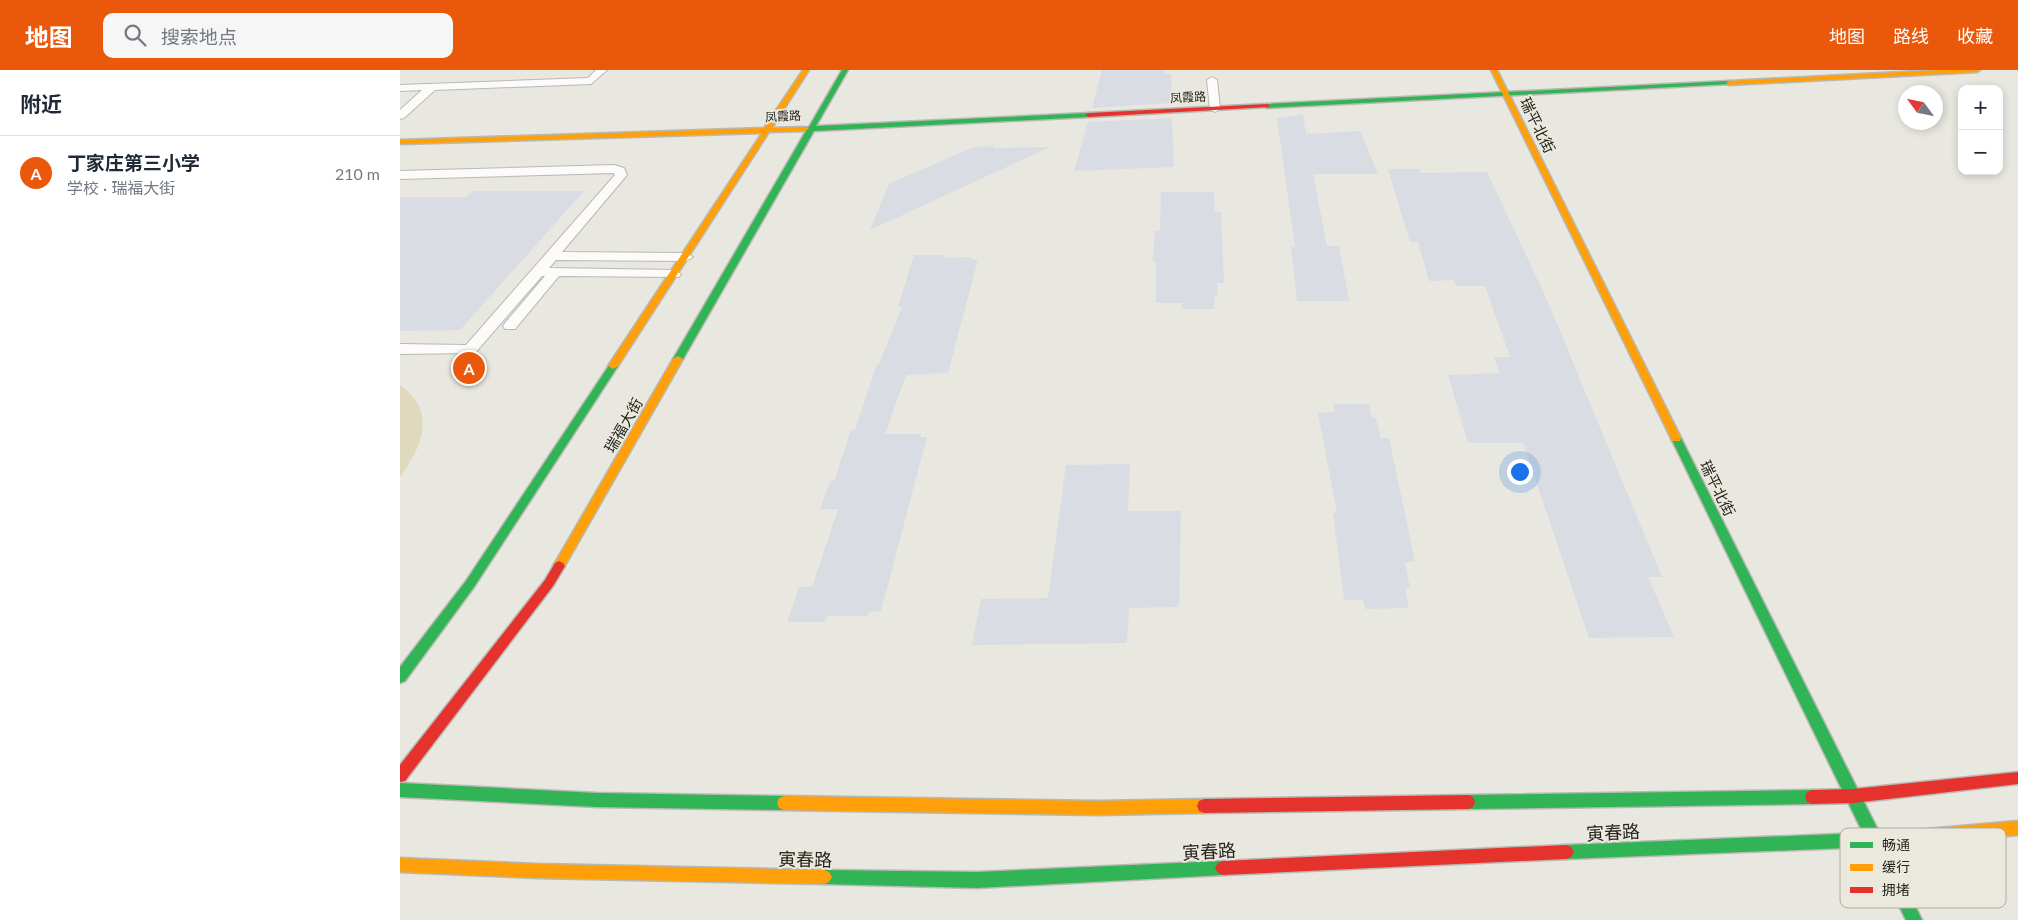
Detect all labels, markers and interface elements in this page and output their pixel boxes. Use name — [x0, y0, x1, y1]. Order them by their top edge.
search box — [103, 13, 453, 58]
icon: search — [121, 21, 149, 49]
text: 地图 — [25, 22, 73, 51]
text: 搜索地点 — [161, 25, 237, 48]
text: 地图 — [1829, 25, 1865, 47]
text: 路线 — [1893, 25, 1929, 47]
text: 收藏 — [1957, 25, 1993, 47]
north arrow — [1898, 85, 1943, 130]
map controls — [1958, 85, 2003, 175]
button: + — [1958, 85, 2003, 130]
street label: 凤霞路 — [1170, 89, 1206, 105]
text: 附近 — [20, 91, 62, 116]
street label: 瑞平北街 — [1517, 94, 1559, 156]
street label: 凤霞路 — [765, 108, 801, 124]
button: − — [1958, 130, 2003, 175]
text: 丁家庄第三小学 — [67, 151, 200, 174]
text: A — [30, 164, 42, 183]
text: 210 m — [335, 164, 380, 183]
text: 学校 · 瑞福大街 — [67, 178, 175, 197]
pin: A — [453, 349, 485, 387]
street label: 瑞福大街 — [600, 395, 646, 455]
street label: 瑞平北街 — [1697, 457, 1739, 519]
your location — [1507, 459, 1533, 485]
street label: 寅春路 — [1585, 820, 1641, 844]
legend — [1840, 828, 2006, 908]
text: 畅通 — [1882, 836, 1910, 853]
street label: 寅春路 — [1181, 839, 1237, 863]
street label: 寅春路 — [778, 848, 832, 870]
text: 缓行 — [1882, 858, 1910, 875]
text: 拥堵 — [1882, 881, 1910, 898]

